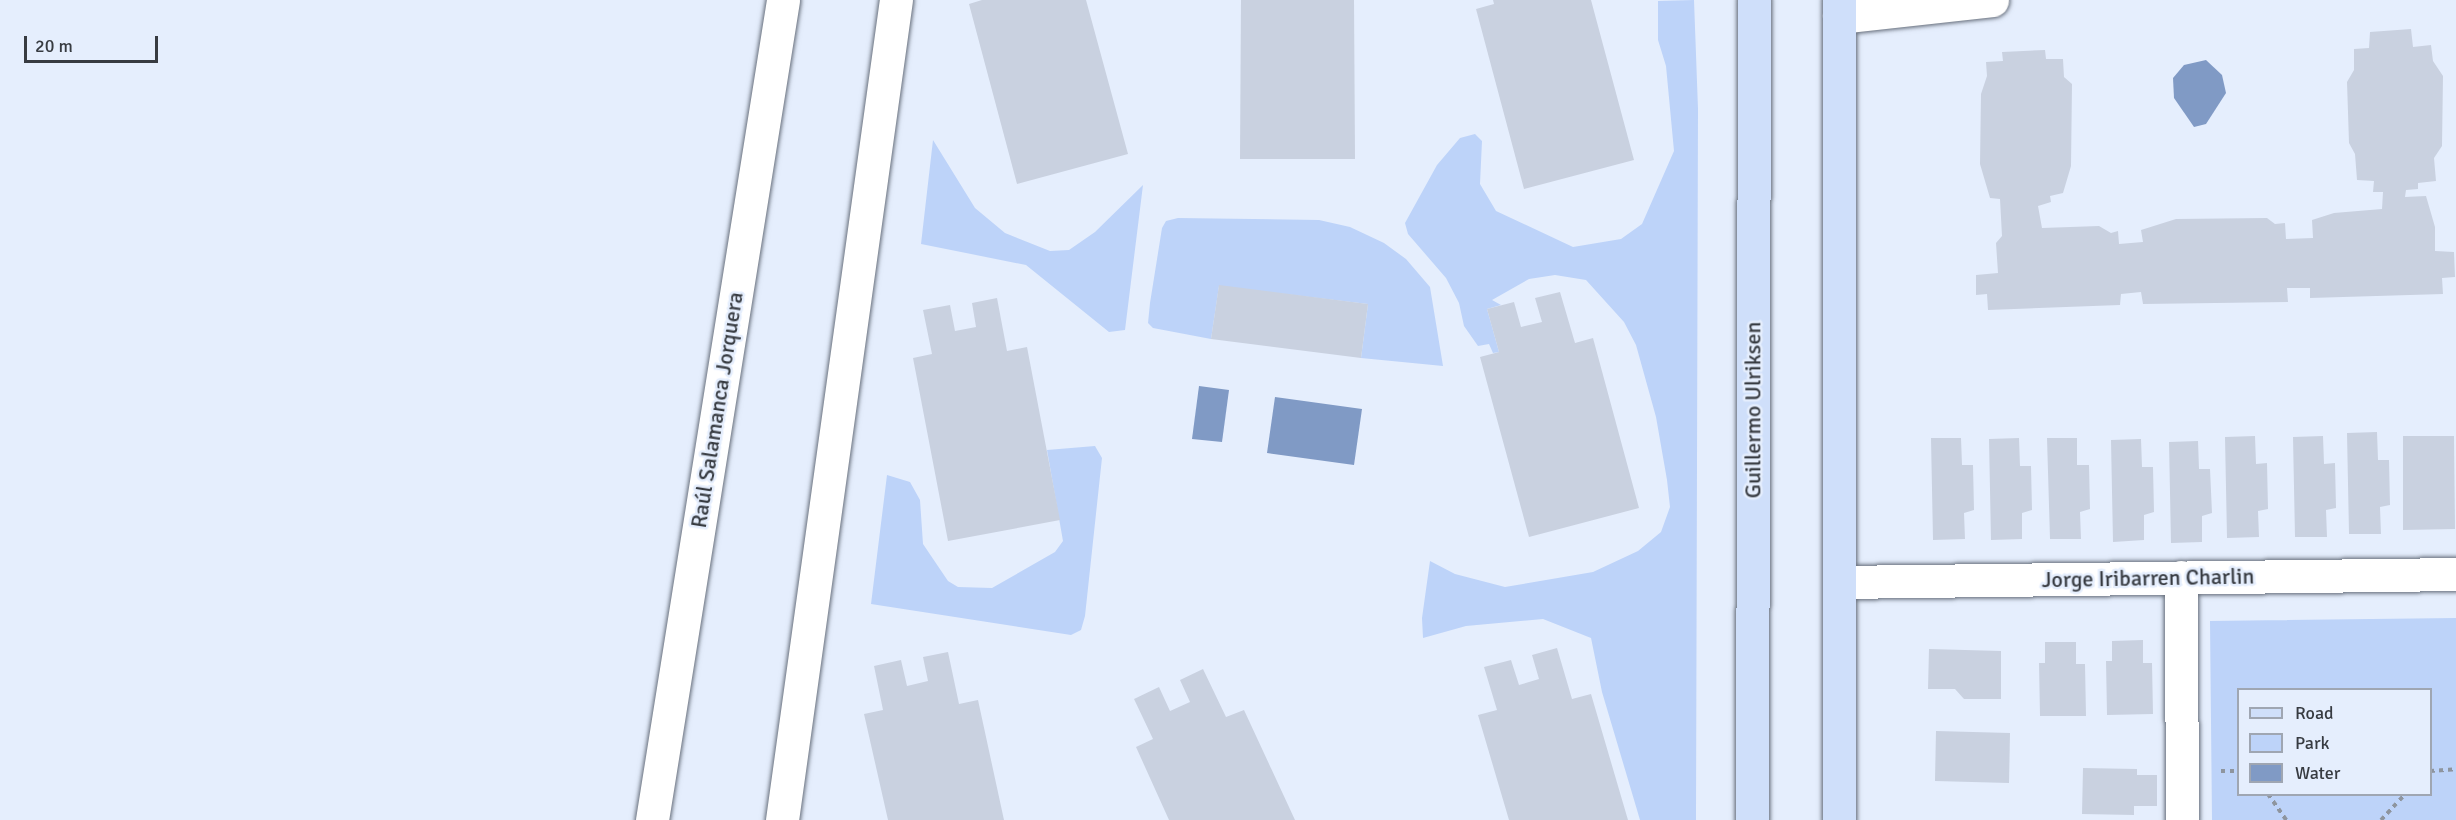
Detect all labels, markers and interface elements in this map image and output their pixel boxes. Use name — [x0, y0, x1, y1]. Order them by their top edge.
scale bar — [27, 24, 160, 62]
text: 20 m — [35, 35, 73, 57]
street label: Raúl Salamanca Jorquera — [685, 290, 749, 530]
street label: Guillermo Ulriksen — [1740, 322, 1766, 498]
street label: Jorge Iribarren Charlin — [2041, 563, 2255, 593]
legend — [2237, 688, 2432, 796]
text: Road — [2295, 702, 2334, 724]
text: Park — [2295, 732, 2330, 754]
text: Water — [2295, 762, 2340, 784]

